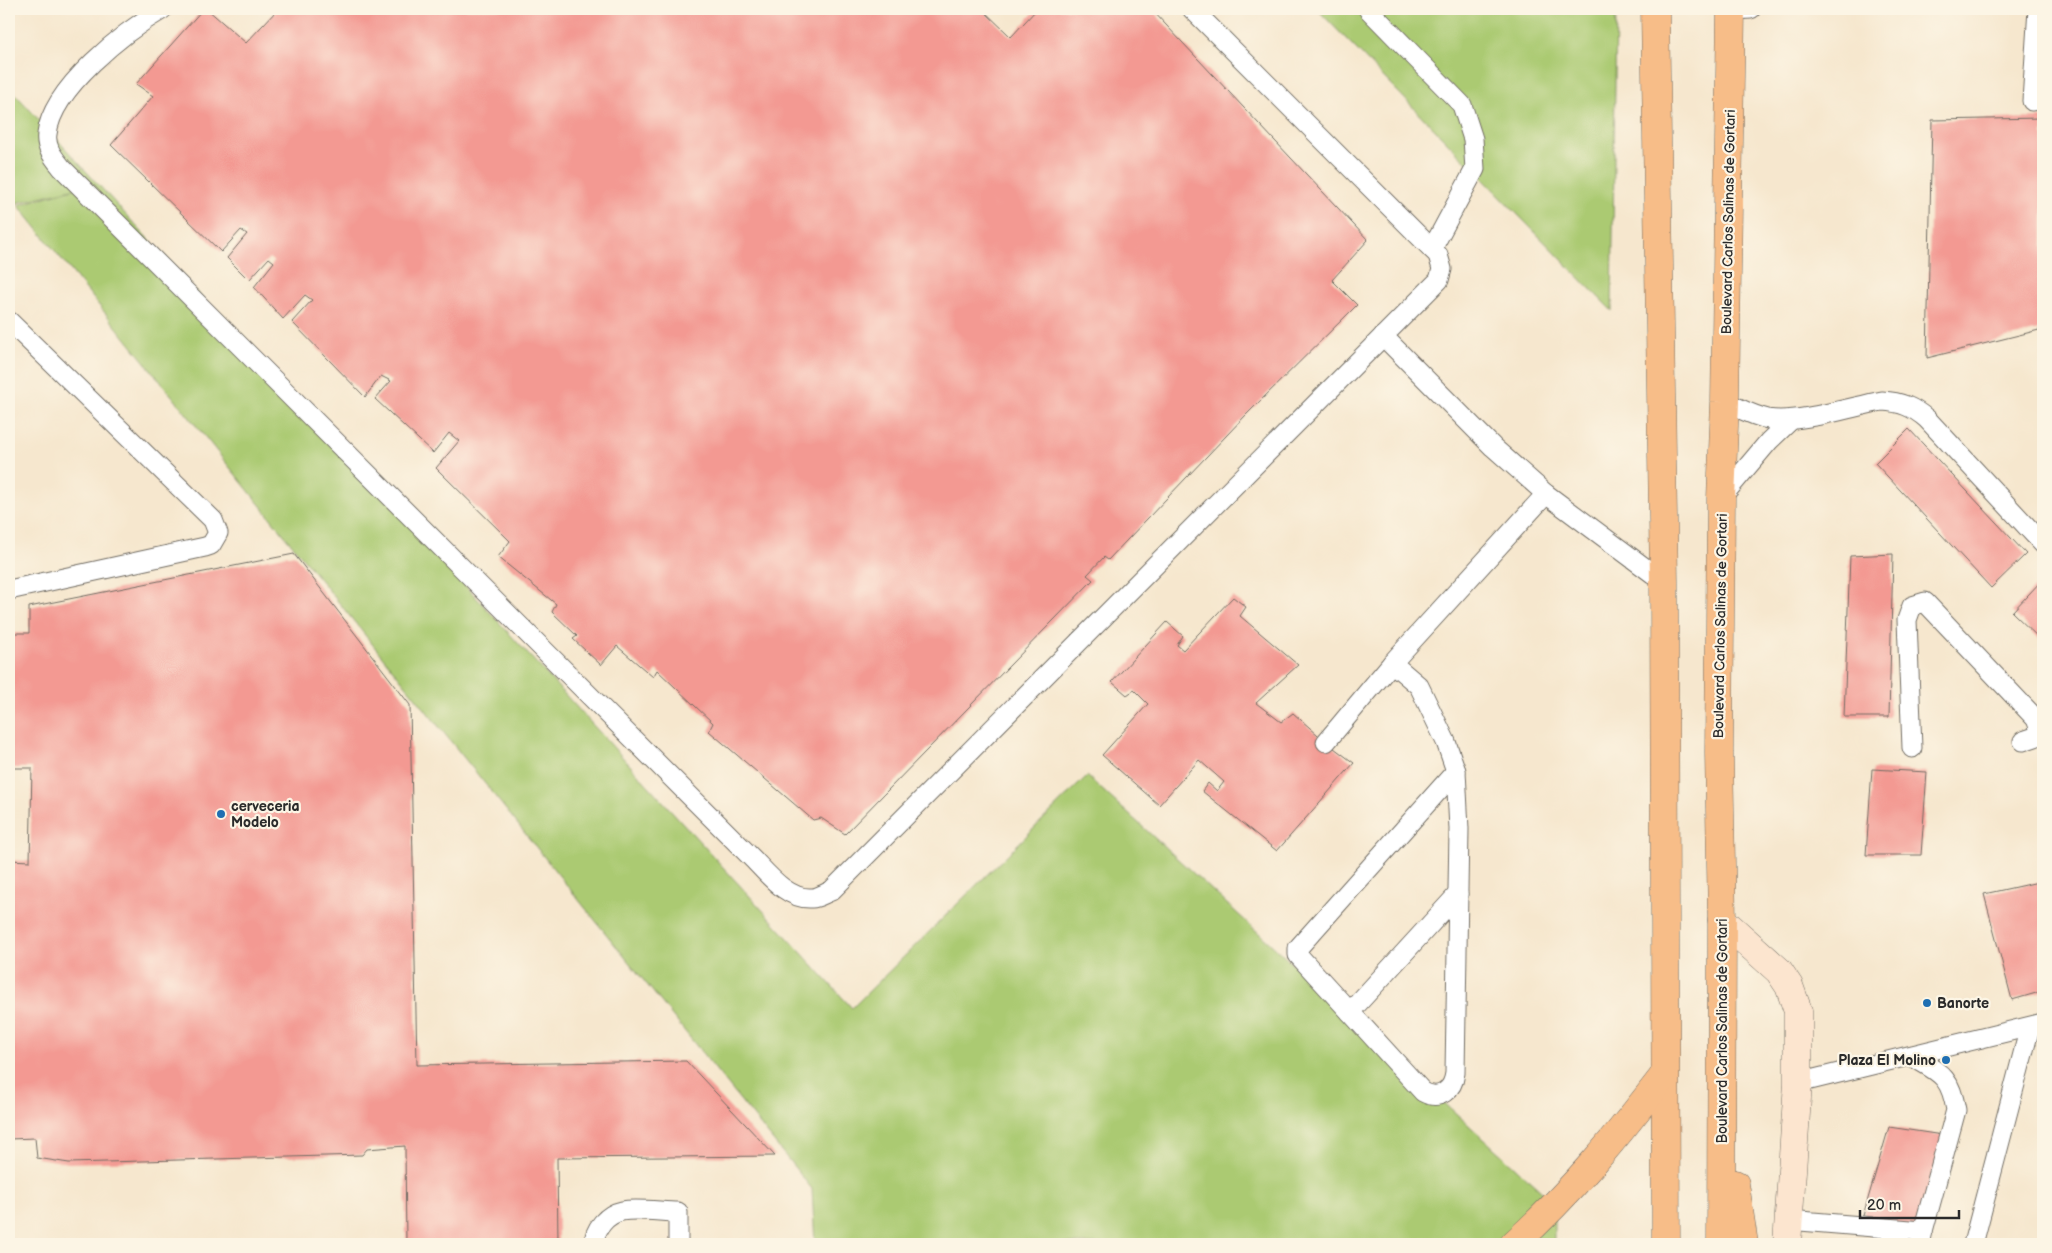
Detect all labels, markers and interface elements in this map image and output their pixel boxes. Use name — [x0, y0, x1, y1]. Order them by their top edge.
street label: Boulevard Carlos Salinas de Gortari — [1718, 109, 1739, 335]
street label: Boulevard Carlos Salinas de Gortari — [1710, 513, 1731, 739]
place label: cerveceria Modelo — [231, 798, 300, 831]
marker: cerveceria Modelo — [215, 808, 227, 820]
street label: Boulevard Carlos Salinas de Gortari — [1714, 918, 1731, 1144]
place label: Banorte — [1937, 995, 1989, 1012]
marker: Banorte — [1921, 997, 1933, 1009]
place label: Plaza El Molino — [1838, 1052, 1936, 1069]
marker: Plaza El Molino — [1940, 1054, 1952, 1066]
scale bar — [1860, 1188, 1958, 1220]
text: 20 m — [1867, 1196, 1901, 1215]

